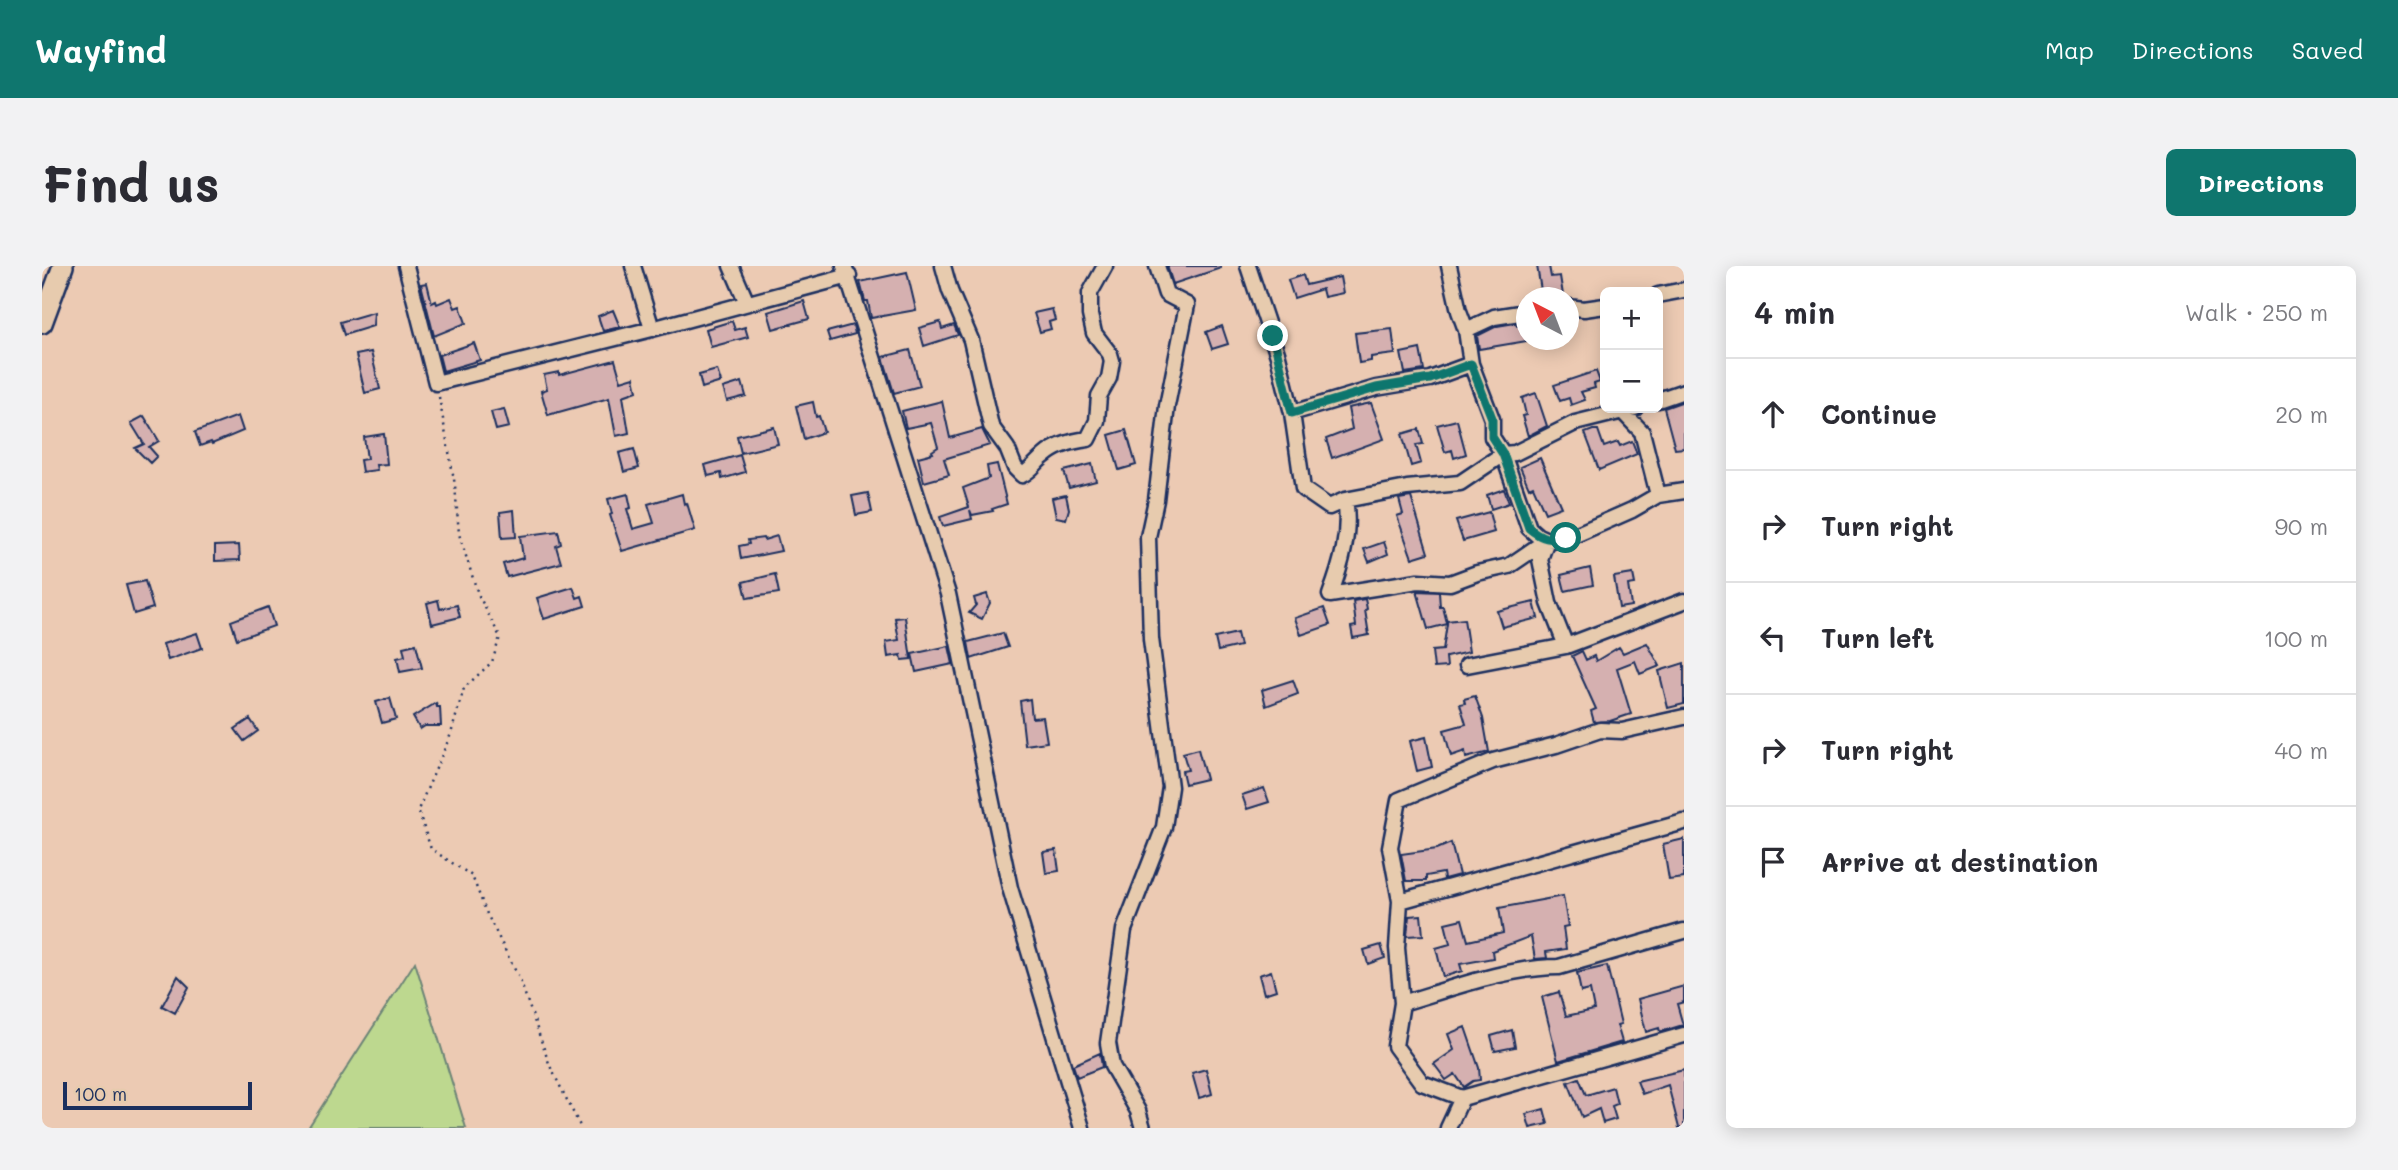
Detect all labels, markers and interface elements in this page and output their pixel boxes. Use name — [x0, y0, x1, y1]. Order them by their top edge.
text: Wayfind — [35, 28, 166, 71]
text: Map — [2045, 34, 2094, 65]
text: Directions — [2132, 34, 2254, 65]
text: Saved — [2292, 34, 2363, 65]
button: Directions — [2166, 149, 2356, 216]
text: Find us — [42, 151, 220, 214]
north arrow — [1516, 287, 1579, 350]
map controls — [1600, 287, 1663, 413]
button: + — [1600, 287, 1663, 350]
text: 4 min — [1754, 292, 1835, 332]
text: Walk · 250 m — [2185, 297, 2328, 327]
route end — [1257, 320, 1288, 351]
button: − — [1600, 350, 1663, 413]
icon: ahead — [1754, 395, 1792, 433]
text: Continue — [1821, 397, 1937, 431]
text: 20 m — [2275, 399, 2328, 429]
icon: right — [1754, 507, 1792, 545]
text: Turn right — [1821, 509, 1954, 543]
text: 90 m — [2275, 511, 2328, 541]
route start — [1550, 522, 1581, 553]
icon: left — [1754, 619, 1792, 657]
text: Turn left — [1821, 621, 1934, 655]
text: 100 m — [2264, 623, 2328, 653]
icon: right — [1754, 731, 1792, 769]
text: Turn right — [1821, 733, 1954, 767]
text: 40 m — [2275, 735, 2328, 765]
icon: arrive — [1754, 843, 1792, 881]
text: Arrive at destination — [1821, 845, 2098, 879]
scale bar — [63, 1079, 252, 1111]
text: 100 m — [74, 1081, 127, 1106]

